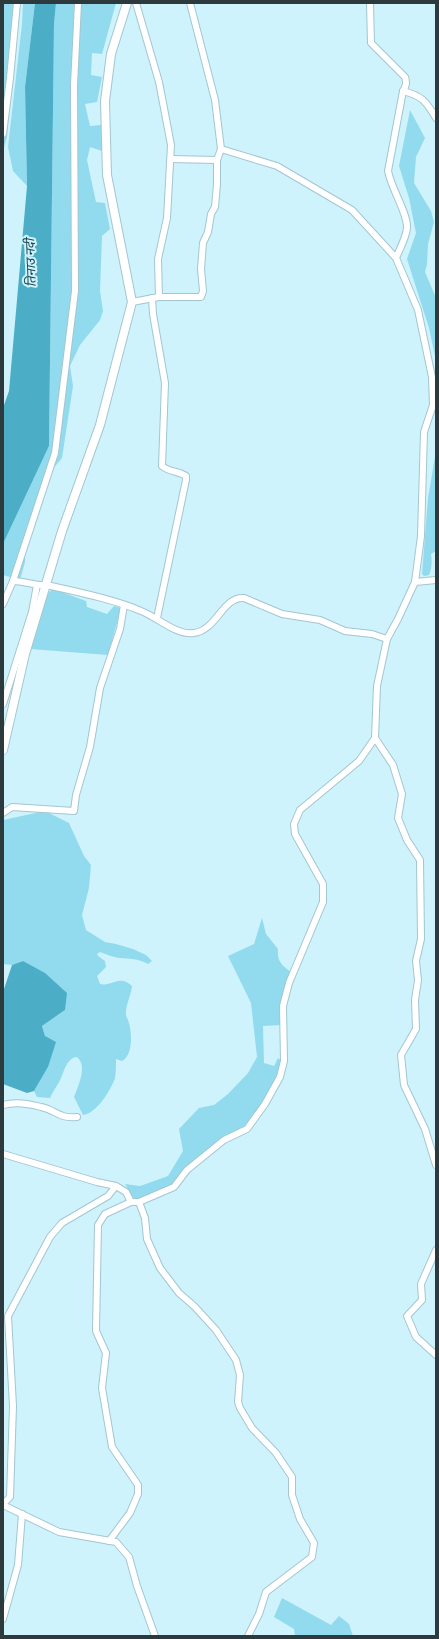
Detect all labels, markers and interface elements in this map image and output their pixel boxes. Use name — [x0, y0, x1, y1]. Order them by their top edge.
water label: तिनाउ नदी — [21, 236, 39, 287]

